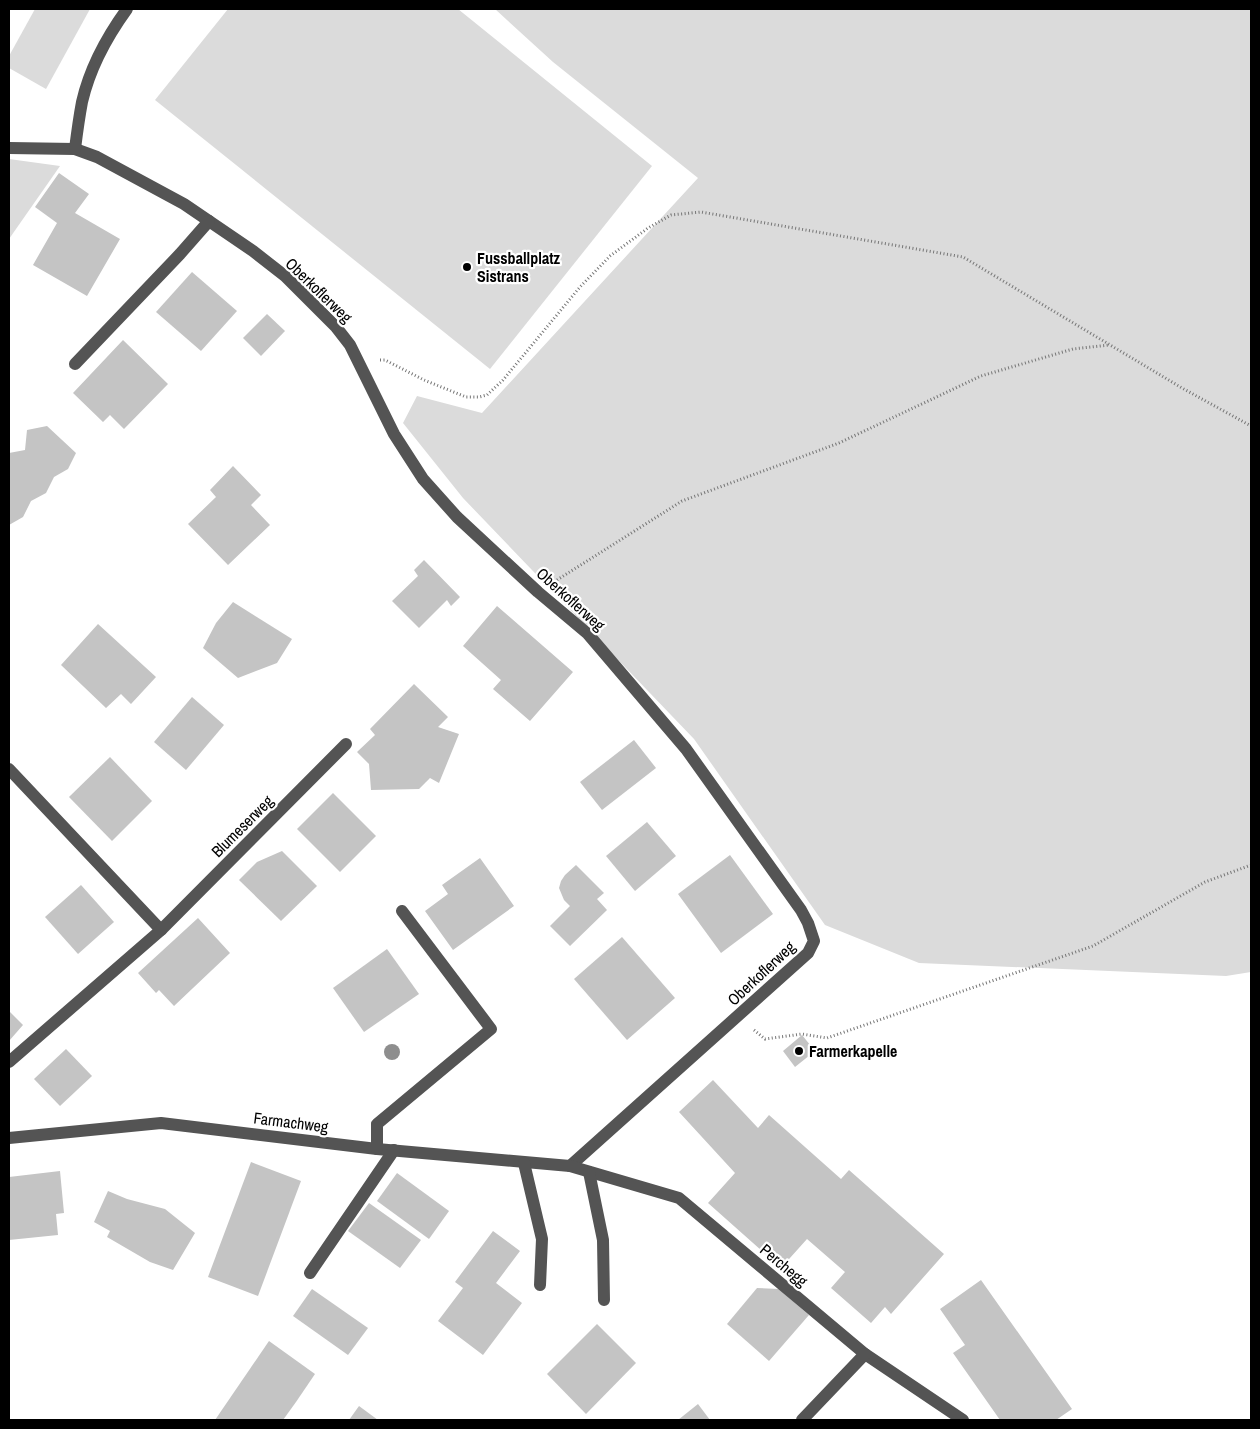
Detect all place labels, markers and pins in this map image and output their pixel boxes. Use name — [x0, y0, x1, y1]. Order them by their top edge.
place label: Fussballplatz Sistrans — [477, 247, 561, 287]
marker: Fussballplatz Sistrans — [461, 261, 473, 273]
place label: Farmerkapelle — [809, 1040, 897, 1062]
marker: Farmerkapelle — [793, 1045, 805, 1057]

